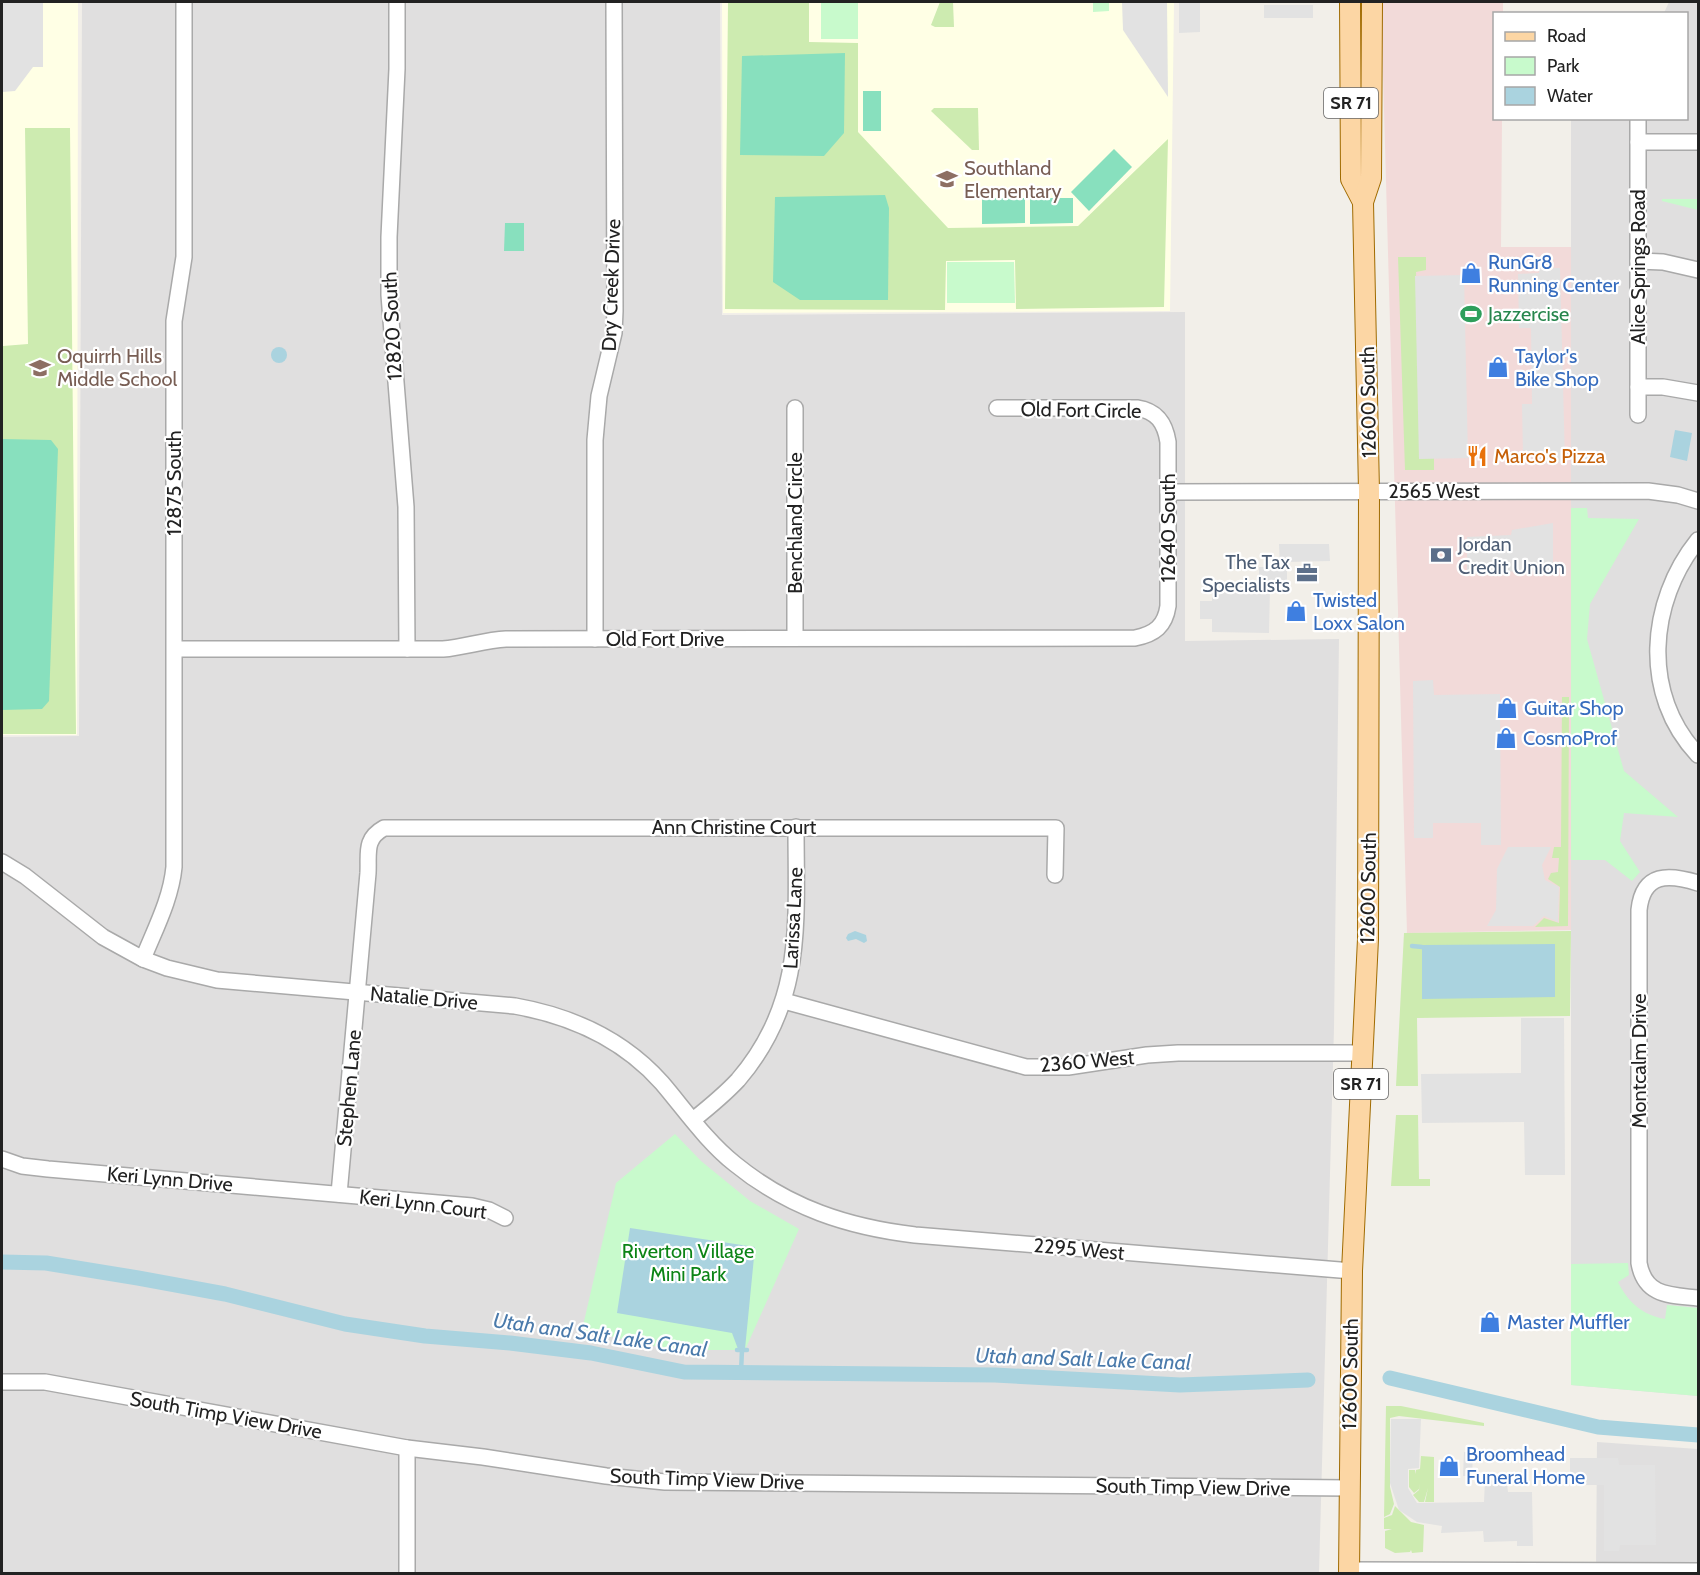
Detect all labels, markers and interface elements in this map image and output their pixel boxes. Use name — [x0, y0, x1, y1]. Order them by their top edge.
legend — [1493, 12, 1688, 120]
text: Road — [1547, 25, 1586, 47]
text: Park — [1547, 55, 1580, 77]
text: Water — [1547, 85, 1593, 107]
road number: SR 71 — [1324, 88, 1378, 118]
place label: Southland Elementary — [964, 156, 1062, 203]
school or university icon: Southland Elementary — [935, 167, 959, 191]
street label: Alice Springs Road — [1626, 189, 1650, 345]
street label: Dry Creek Drive — [597, 218, 625, 352]
place label: RunGr8 Running Center — [1488, 250, 1620, 297]
shop icon: RunGr8 Running Center — [1459, 261, 1483, 285]
street label: 12820 South — [377, 271, 407, 381]
sports icon: Jazzercise — [1459, 302, 1483, 326]
place label: Jazzercise — [1487, 302, 1569, 326]
place label: Oquirrh Hills Middle School — [57, 344, 177, 391]
place label: Taylor's Bike Shop — [1515, 344, 1599, 391]
street label: 12600 South — [1355, 346, 1381, 458]
shop icon: Taylor's Bike Shop — [1486, 355, 1510, 379]
school or university icon: Oquirrh Hills Middle School — [28, 356, 52, 380]
street label: Old Fort Circle — [1020, 397, 1142, 423]
street label: 12875 South — [162, 430, 186, 536]
restaurant icon: Marco's Pizza — [1465, 444, 1489, 468]
place label: Marco's Pizza — [1494, 444, 1606, 468]
street label: Benchland Circle — [783, 452, 807, 594]
street label: 12640 South — [1156, 473, 1180, 583]
street label: 2565 West — [1388, 479, 1480, 503]
place label: Jordan Credit Union — [1457, 532, 1565, 579]
bank icon: Jordan Credit Union — [1429, 543, 1453, 567]
place label: The Tax Specialists — [1202, 550, 1291, 597]
office icon: The Tax Specialists — [1295, 561, 1319, 585]
place label: Twisted Loxx Salon — [1313, 588, 1405, 635]
shop icon: Twisted Loxx Salon — [1284, 599, 1308, 623]
street label: Old Fort Drive — [606, 627, 724, 651]
shop icon: Guitar Shop — [1495, 696, 1519, 720]
place label: Guitar Shop — [1524, 696, 1624, 720]
shop icon: CosmoProf — [1494, 726, 1518, 750]
place label: CosmoProf — [1523, 726, 1618, 750]
street label: Ann Christine Court — [652, 815, 817, 839]
street label: 12600 South — [1355, 832, 1381, 944]
street label: Larissa Lane — [778, 866, 808, 970]
street label: Natalie Drive — [369, 981, 479, 1015]
street label: Montcalm Drive — [1627, 994, 1651, 1128]
street label: Stephen Lane — [332, 1029, 366, 1147]
street label: 2360 West — [1039, 1045, 1135, 1077]
road number: SR 71 — [1334, 1069, 1388, 1099]
street label: Keri Lynn Drive — [106, 1162, 234, 1196]
street label: Keri Lynn Court — [358, 1184, 488, 1224]
street label: 2295 West — [1033, 1233, 1126, 1265]
park label: Riverton Village Mini Park — [622, 1239, 754, 1286]
water label: Utah and Salt Lake Canal — [492, 1307, 709, 1362]
shop icon: Master Muffler — [1478, 1310, 1502, 1334]
place label: Master Muffler — [1507, 1310, 1630, 1334]
street label: 12600 South — [1337, 1318, 1363, 1430]
water label: Utah and Salt Lake Canal — [975, 1342, 1191, 1375]
street label: South Timp View Drive — [128, 1386, 324, 1444]
place label: Broomhead Funeral Home — [1466, 1442, 1585, 1489]
shop icon: Broomhead Funeral Home — [1437, 1454, 1461, 1478]
street label: South Timp View Drive — [609, 1464, 805, 1494]
street label: South Timp View Drive — [1096, 1473, 1290, 1501]

